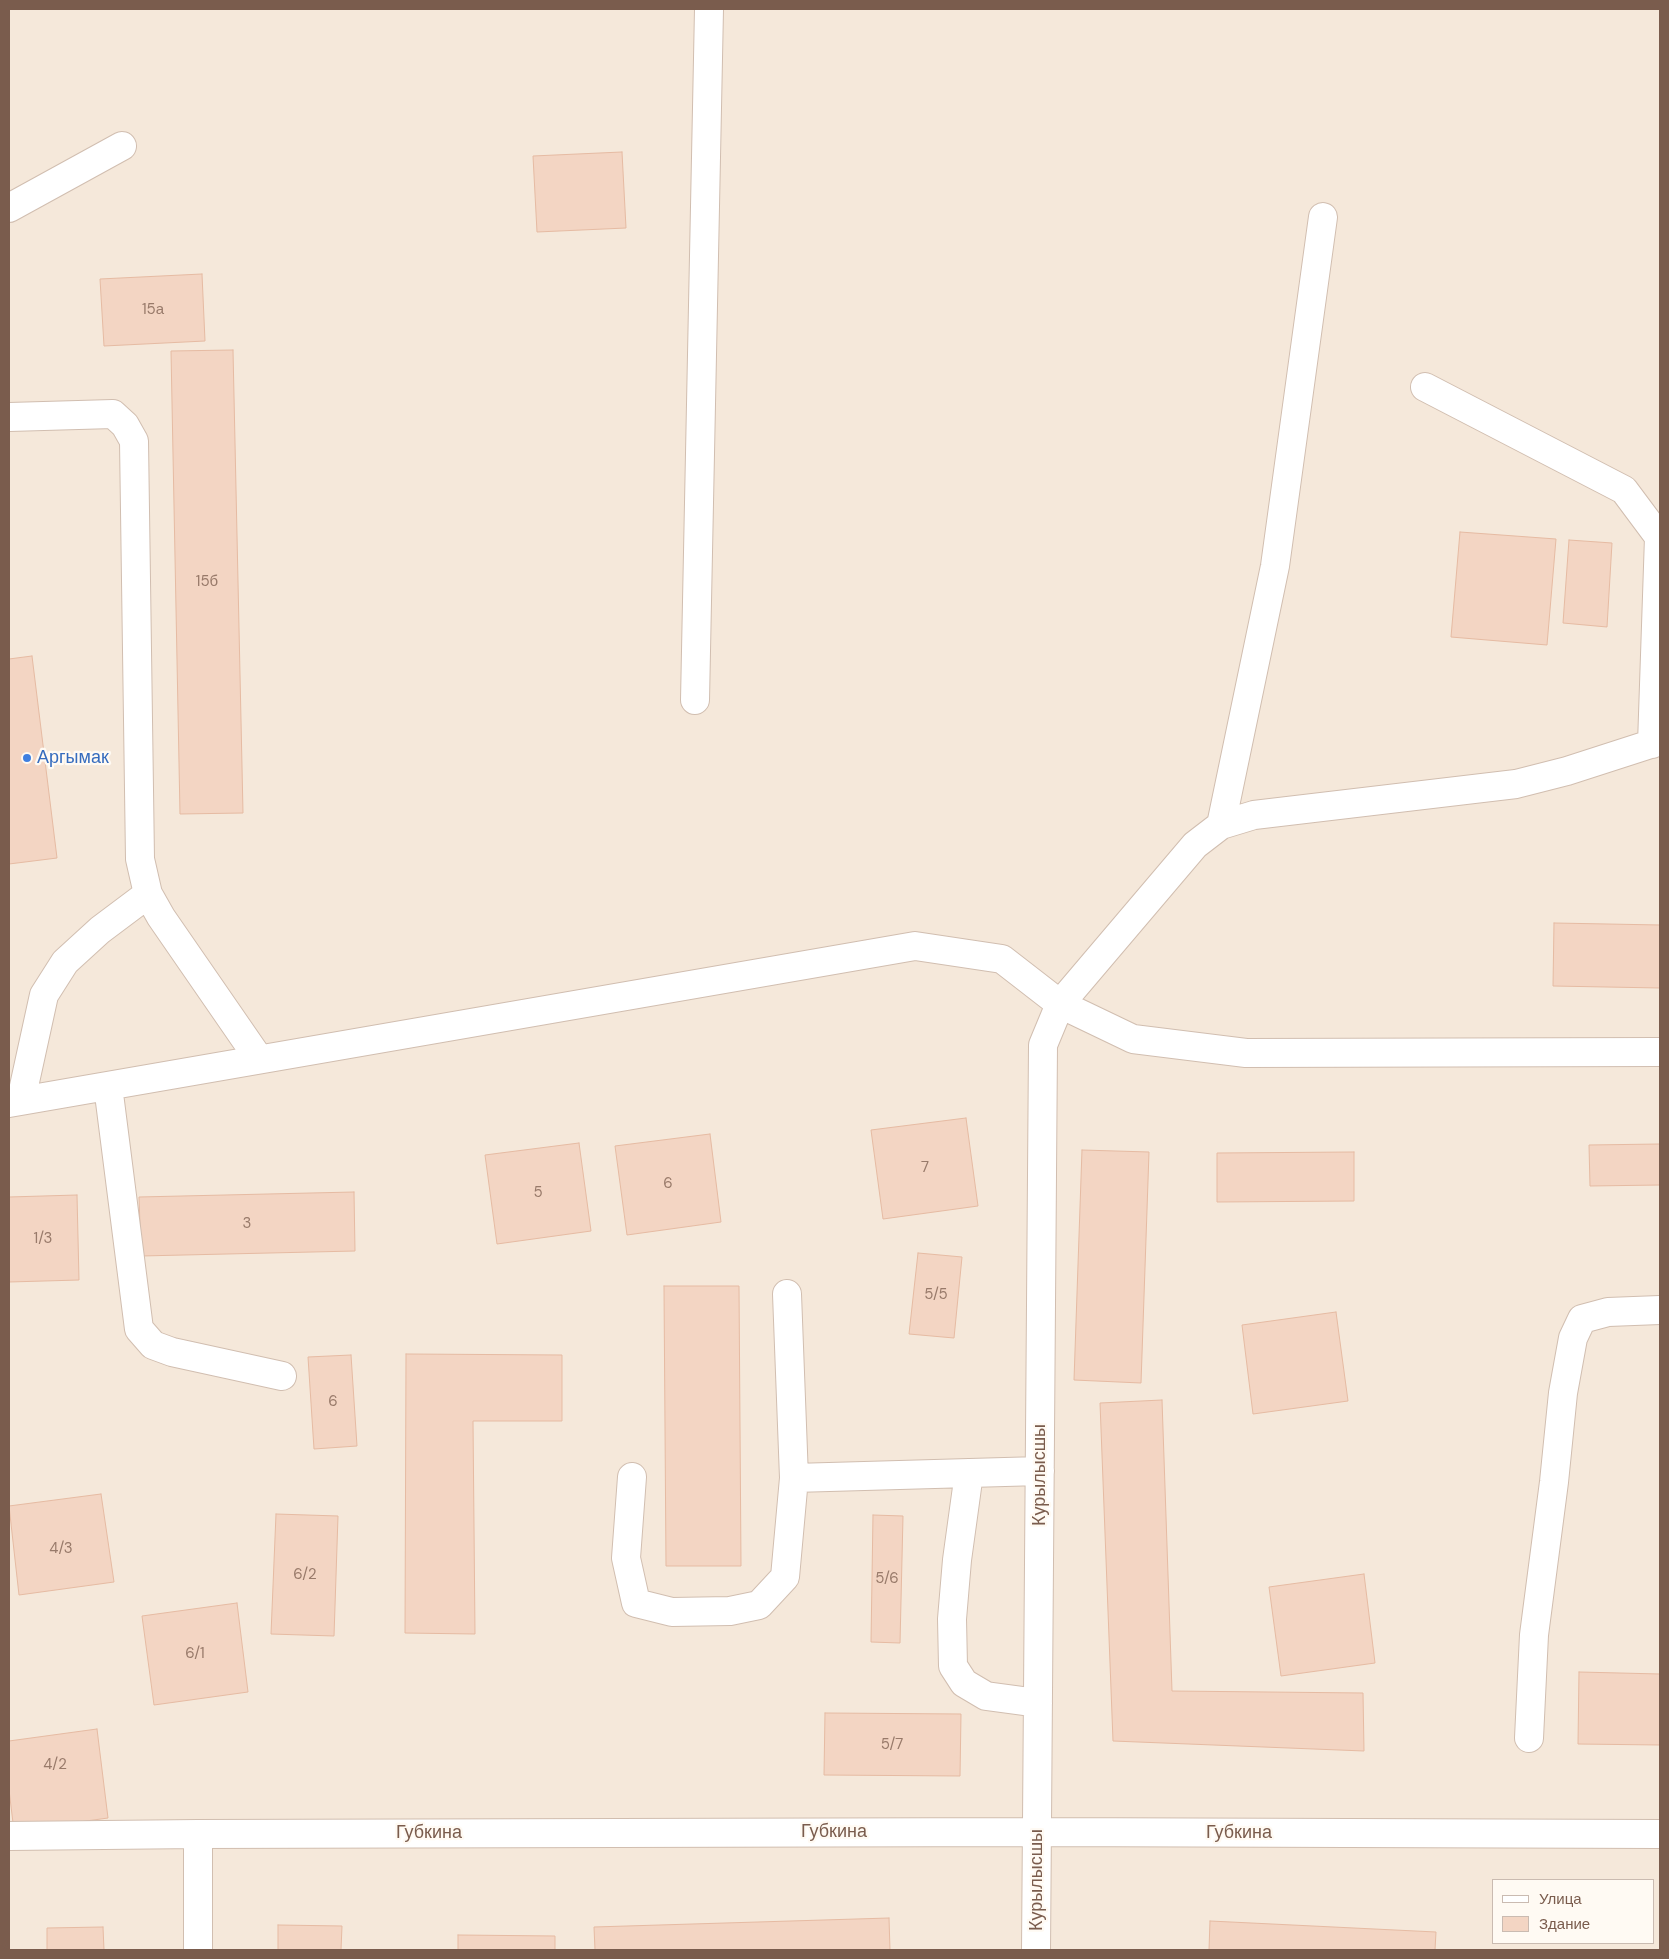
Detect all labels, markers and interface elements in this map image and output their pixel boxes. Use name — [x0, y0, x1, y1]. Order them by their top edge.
house number: 15а — [142, 301, 164, 319]
house number: 15б — [196, 573, 218, 591]
place label: Аргымак — [37, 747, 109, 769]
marker: Аргымак — [21, 752, 33, 764]
house number: 7 — [921, 1159, 929, 1177]
house number: 6 — [663, 1175, 673, 1193]
house number: 5 — [533, 1184, 543, 1202]
house number: 3 — [243, 1215, 251, 1233]
house number: 1/3 — [34, 1230, 52, 1248]
house number: 5/5 — [924, 1286, 948, 1304]
house number: 6 — [328, 1393, 338, 1411]
street label: Курылысшы — [1029, 1424, 1051, 1526]
house number: 4/3 — [49, 1540, 73, 1558]
house number: 6/2 — [293, 1566, 317, 1584]
house number: 5/6 — [875, 1570, 899, 1588]
house number: 6/1 — [185, 1645, 205, 1663]
house number: 5/7 — [881, 1736, 903, 1754]
house number: 4/2 — [43, 1756, 67, 1774]
street label: Губкина — [801, 1821, 867, 1843]
street label: Губкина — [396, 1822, 462, 1844]
street label: Губкина — [1206, 1822, 1272, 1844]
street label: Курылысшы — [1026, 1829, 1048, 1931]
legend — [1492, 1879, 1654, 1944]
text: Улица — [1539, 1889, 1582, 1909]
text: Здание — [1539, 1914, 1590, 1934]

